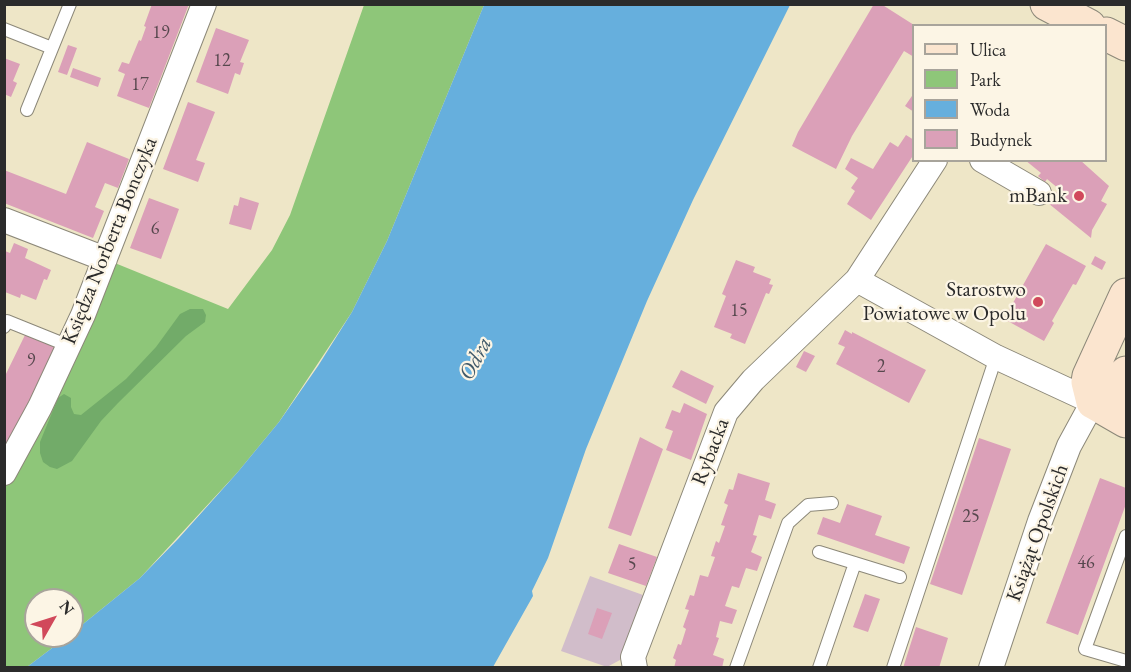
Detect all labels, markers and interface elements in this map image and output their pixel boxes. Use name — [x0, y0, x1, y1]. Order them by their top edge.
house number: 19 — [152, 22, 170, 44]
legend — [912, 24, 1107, 162]
text: Ulica — [970, 38, 1006, 61]
house number: 12 — [213, 50, 231, 72]
text: Park — [970, 68, 1001, 91]
house number: 17 — [131, 74, 149, 96]
text: Woda — [970, 98, 1010, 121]
text: Budynek — [970, 128, 1032, 151]
street label: Księdza Norberta Bonczyka — [57, 134, 163, 348]
place label: mBank — [1009, 183, 1067, 209]
marker: mBank — [1072, 189, 1086, 203]
house number: 6 — [151, 218, 159, 240]
place label: Starostwo Powiatowe w Opolu — [863, 277, 1026, 327]
marker: Starostwo Powiatowe w Opolu — [1031, 295, 1045, 309]
house number: 15 — [730, 300, 748, 322]
water label: Odra — [454, 333, 498, 385]
house number: 9 — [27, 350, 35, 372]
house number: 2 — [877, 356, 885, 378]
street label: Rybacka — [687, 415, 735, 489]
street label: Książąt Opolskich — [1001, 461, 1075, 605]
house number: 25 — [962, 506, 980, 528]
house number: 46 — [1077, 552, 1095, 574]
house number: 5 — [628, 554, 636, 576]
north arrow — [24, 588, 84, 648]
text: N — [55, 596, 79, 619]

